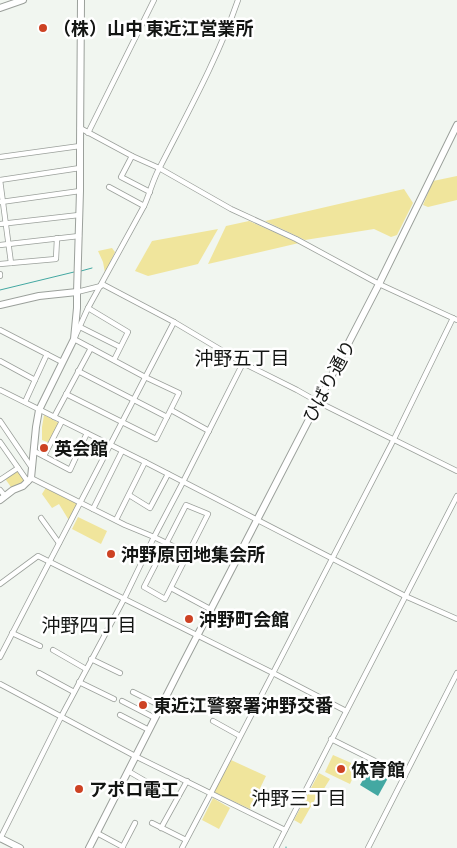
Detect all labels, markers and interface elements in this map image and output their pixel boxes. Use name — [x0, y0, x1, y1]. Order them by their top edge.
place label: （株）山中 東近江営業所 — [53, 18, 253, 39]
marker: （株）山中 東近江営業所 — [37, 22, 49, 34]
street label: ひばり通り — [299, 336, 359, 426]
district label: 沖野五丁目 — [194, 347, 290, 369]
place label: 英会館 — [54, 438, 108, 459]
marker: 英会館 — [38, 442, 50, 454]
place label: 沖野原団地集会所 — [121, 544, 265, 565]
marker: 沖野原団地集会所 — [105, 548, 117, 560]
place label: 沖野町会館 — [199, 609, 289, 630]
marker: 沖野町会館 — [183, 613, 195, 625]
district label: 沖野四丁目 — [41, 614, 137, 636]
place label: 東近江警察署沖野交番 — [153, 695, 333, 716]
marker: 東近江警察署沖野交番 — [137, 699, 149, 711]
place label: 体育館 — [351, 759, 405, 780]
marker: 体育館 — [335, 763, 347, 775]
place label: アポロ電工 — [89, 779, 179, 800]
marker: アポロ電工 — [73, 783, 85, 795]
district label: 沖野三丁目 — [251, 787, 347, 809]

